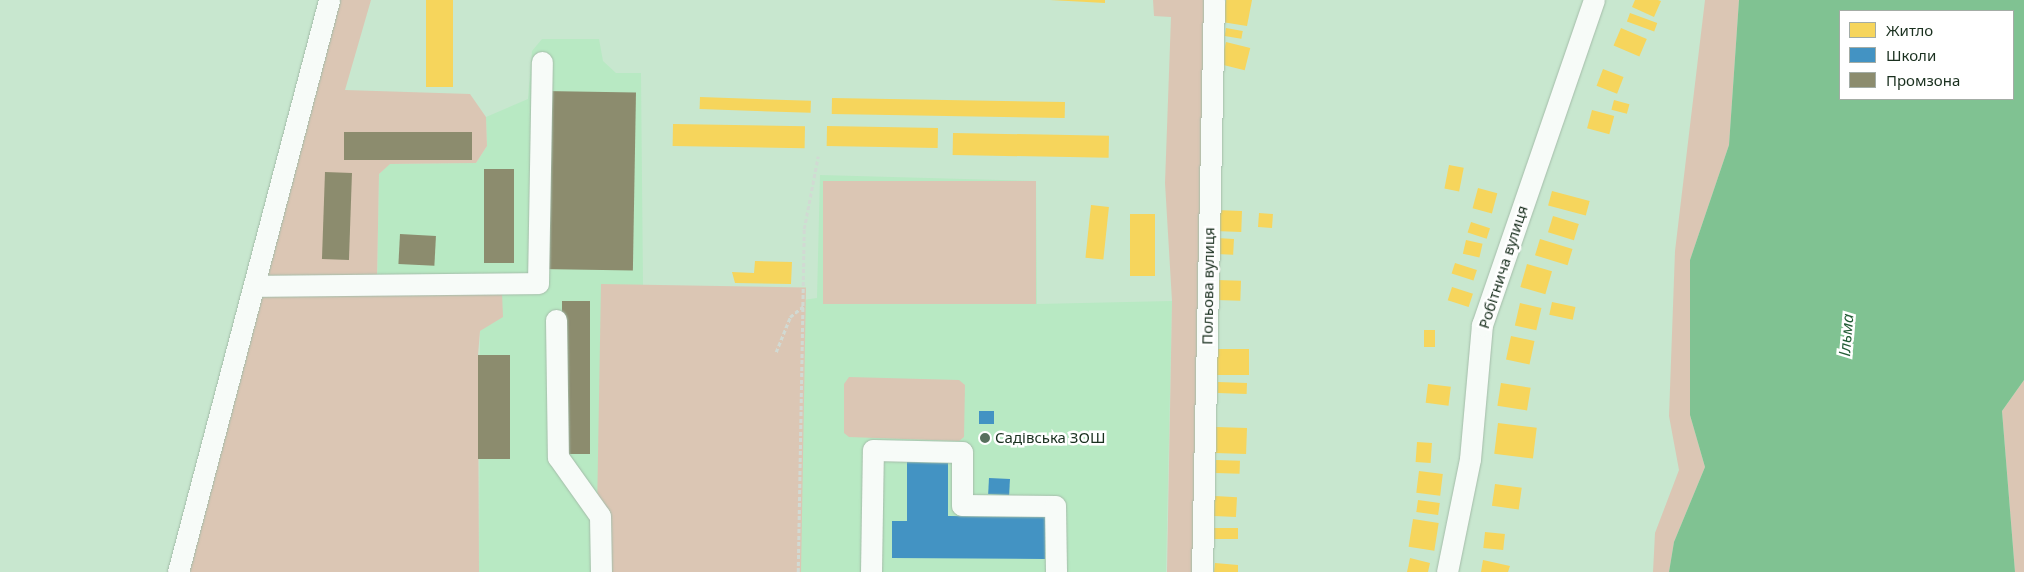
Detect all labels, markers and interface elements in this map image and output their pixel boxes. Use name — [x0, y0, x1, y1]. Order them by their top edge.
legend — [1839, 10, 2014, 100]
text: Житло — [1886, 20, 1933, 40]
text: Школи — [1886, 45, 1936, 65]
text: Промзона — [1886, 70, 1960, 90]
street label: Робітнича вулиця — [1475, 203, 1531, 331]
street label: Польова вулиця — [1198, 227, 1218, 345]
water label: Ільма — [1835, 313, 1857, 357]
place label: Садівська ЗОШ — [995, 429, 1105, 447]
marker: Садівська ЗОШ — [979, 432, 991, 444]

